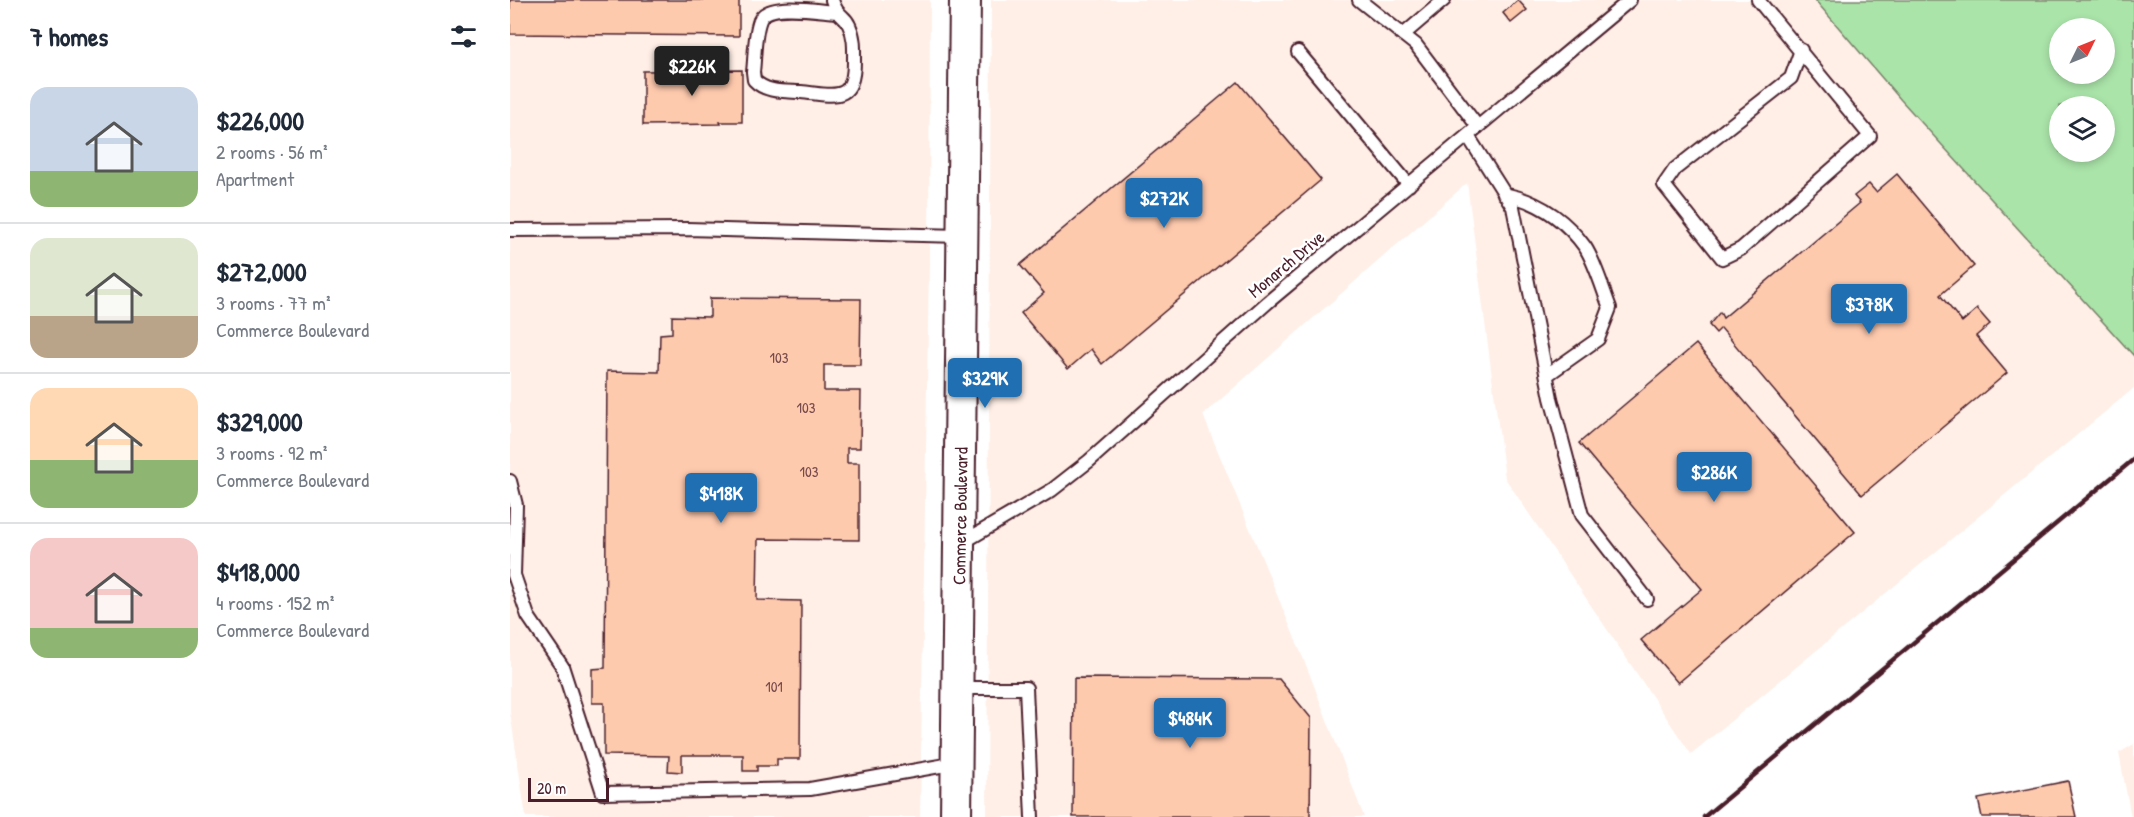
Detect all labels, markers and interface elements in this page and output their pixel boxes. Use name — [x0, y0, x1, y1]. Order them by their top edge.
north arrow — [2049, 18, 2115, 84]
map controls — [2049, 18, 2115, 162]
text: 7 homes — [30, 19, 108, 54]
icon: filters — [447, 20, 480, 53]
pin: $226K — [650, 46, 734, 97]
text: $226K — [668, 52, 716, 79]
button: layers — [2049, 96, 2115, 162]
text: $226,000 — [216, 103, 304, 138]
icon: home — [78, 111, 150, 183]
text: 2 rooms · 56 m² — [216, 138, 328, 165]
text: Apartment — [216, 165, 294, 192]
pin: $272K — [1122, 178, 1206, 229]
text: $272K — [1139, 184, 1189, 211]
street label: Monarch Drive — [1242, 225, 1330, 303]
text: $272,000 — [216, 254, 307, 289]
icon: home — [78, 262, 150, 334]
pin: $378K — [1827, 284, 1911, 335]
text: 3 rooms · 77 m² — [216, 289, 330, 316]
text: $378K — [1845, 290, 1893, 317]
text: Commerce Boulevard — [216, 316, 369, 343]
house number: 103 — [770, 347, 789, 368]
pin: $329K — [943, 358, 1027, 409]
text: $329K — [962, 364, 1008, 391]
house number: 103 — [797, 397, 816, 418]
text: $329,000 — [216, 404, 303, 439]
icon: home — [78, 412, 150, 484]
text: 3 rooms · 92 m² — [216, 439, 327, 466]
street label: Commerce Boulevard — [946, 447, 974, 585]
pin: $286K — [1672, 452, 1756, 503]
text: $286K — [1691, 458, 1737, 485]
house number: 103 — [800, 461, 819, 482]
text: Commerce Boulevard — [216, 466, 369, 493]
pin: $418K — [679, 473, 763, 524]
text: $418K — [699, 479, 743, 506]
text: $418,000 — [216, 554, 300, 589]
icon: home — [78, 562, 150, 634]
text: 4 rooms · 152 m² — [216, 589, 334, 616]
text: Commerce Boulevard — [216, 616, 369, 643]
house number: 101 — [765, 676, 783, 697]
pin: $484K — [1148, 698, 1232, 749]
text: $484K — [1168, 704, 1212, 731]
scale bar — [528, 775, 609, 802]
text: 20 m — [537, 777, 566, 799]

